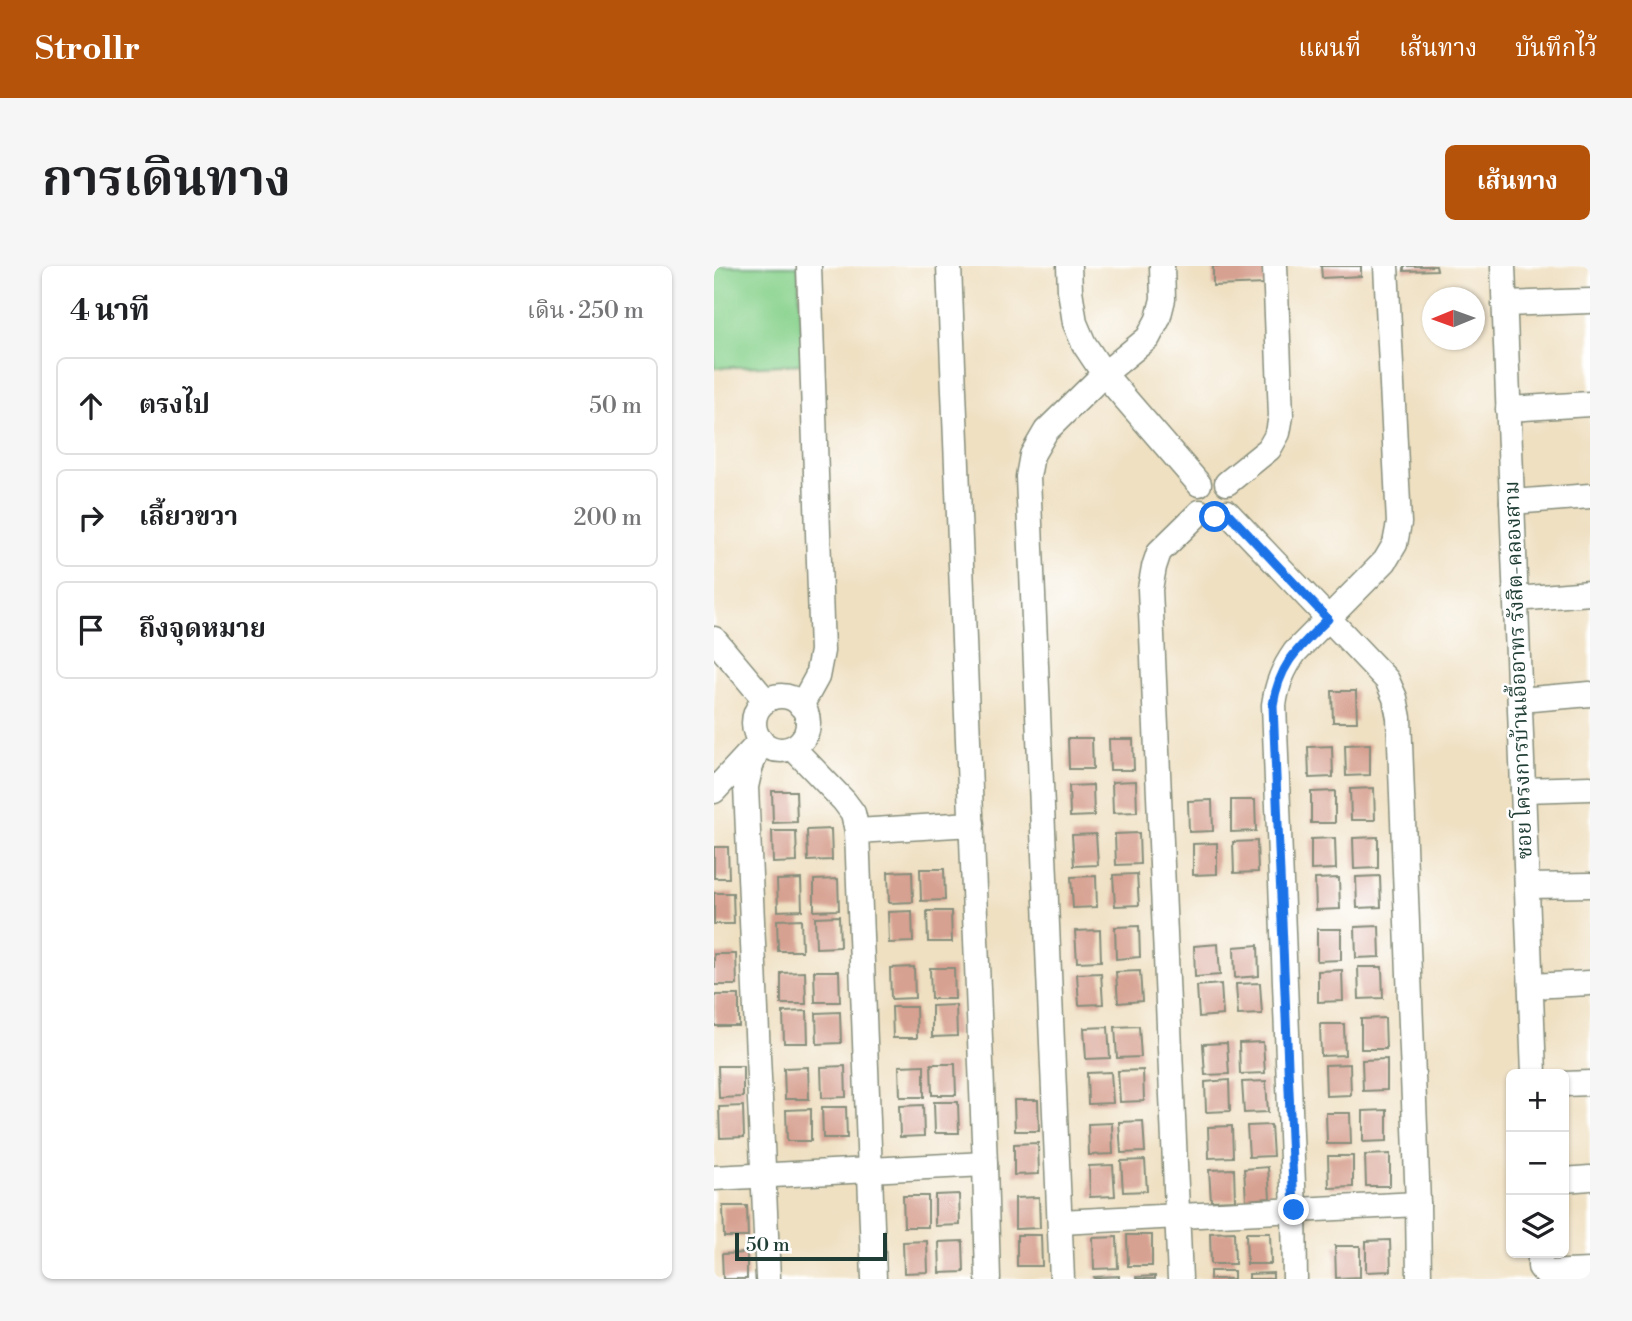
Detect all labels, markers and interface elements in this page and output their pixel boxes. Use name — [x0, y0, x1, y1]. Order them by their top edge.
text: Strollr — [35, 29, 140, 70]
text: แผนที่ — [1298, 34, 1361, 64]
text: เส้นทาง — [1399, 34, 1477, 64]
text: บันทึกไว้ — [1515, 34, 1597, 64]
button: เส้นทาง — [1445, 145, 1590, 220]
text: การเดินทาง — [42, 150, 291, 211]
north arrow — [1422, 287, 1485, 350]
text: 4 นาที — [70, 292, 150, 330]
text: เดิน · 250 m — [527, 297, 644, 325]
icon: ahead — [72, 387, 110, 425]
text: ตรงไป — [139, 389, 210, 421]
text: 50 m — [589, 392, 642, 420]
street label: ซอย โครงการบ้านเอื้ออาทร รังสิต-คลองสาม — [1495, 480, 1539, 860]
icon: right — [72, 499, 110, 537]
text: เลี้ยวขวา — [139, 501, 238, 533]
route start — [1199, 501, 1230, 532]
text: 200 m — [574, 504, 642, 532]
icon: arrive — [72, 611, 110, 649]
text: ถึงจุดหมาย — [139, 613, 266, 645]
map controls — [1506, 1069, 1569, 1258]
button: + — [1506, 1069, 1569, 1132]
button: − — [1506, 1132, 1569, 1195]
route end — [1278, 1194, 1309, 1225]
button: layers — [1506, 1195, 1569, 1258]
scale bar — [735, 1230, 887, 1262]
text: 50 m — [746, 1233, 790, 1257]

